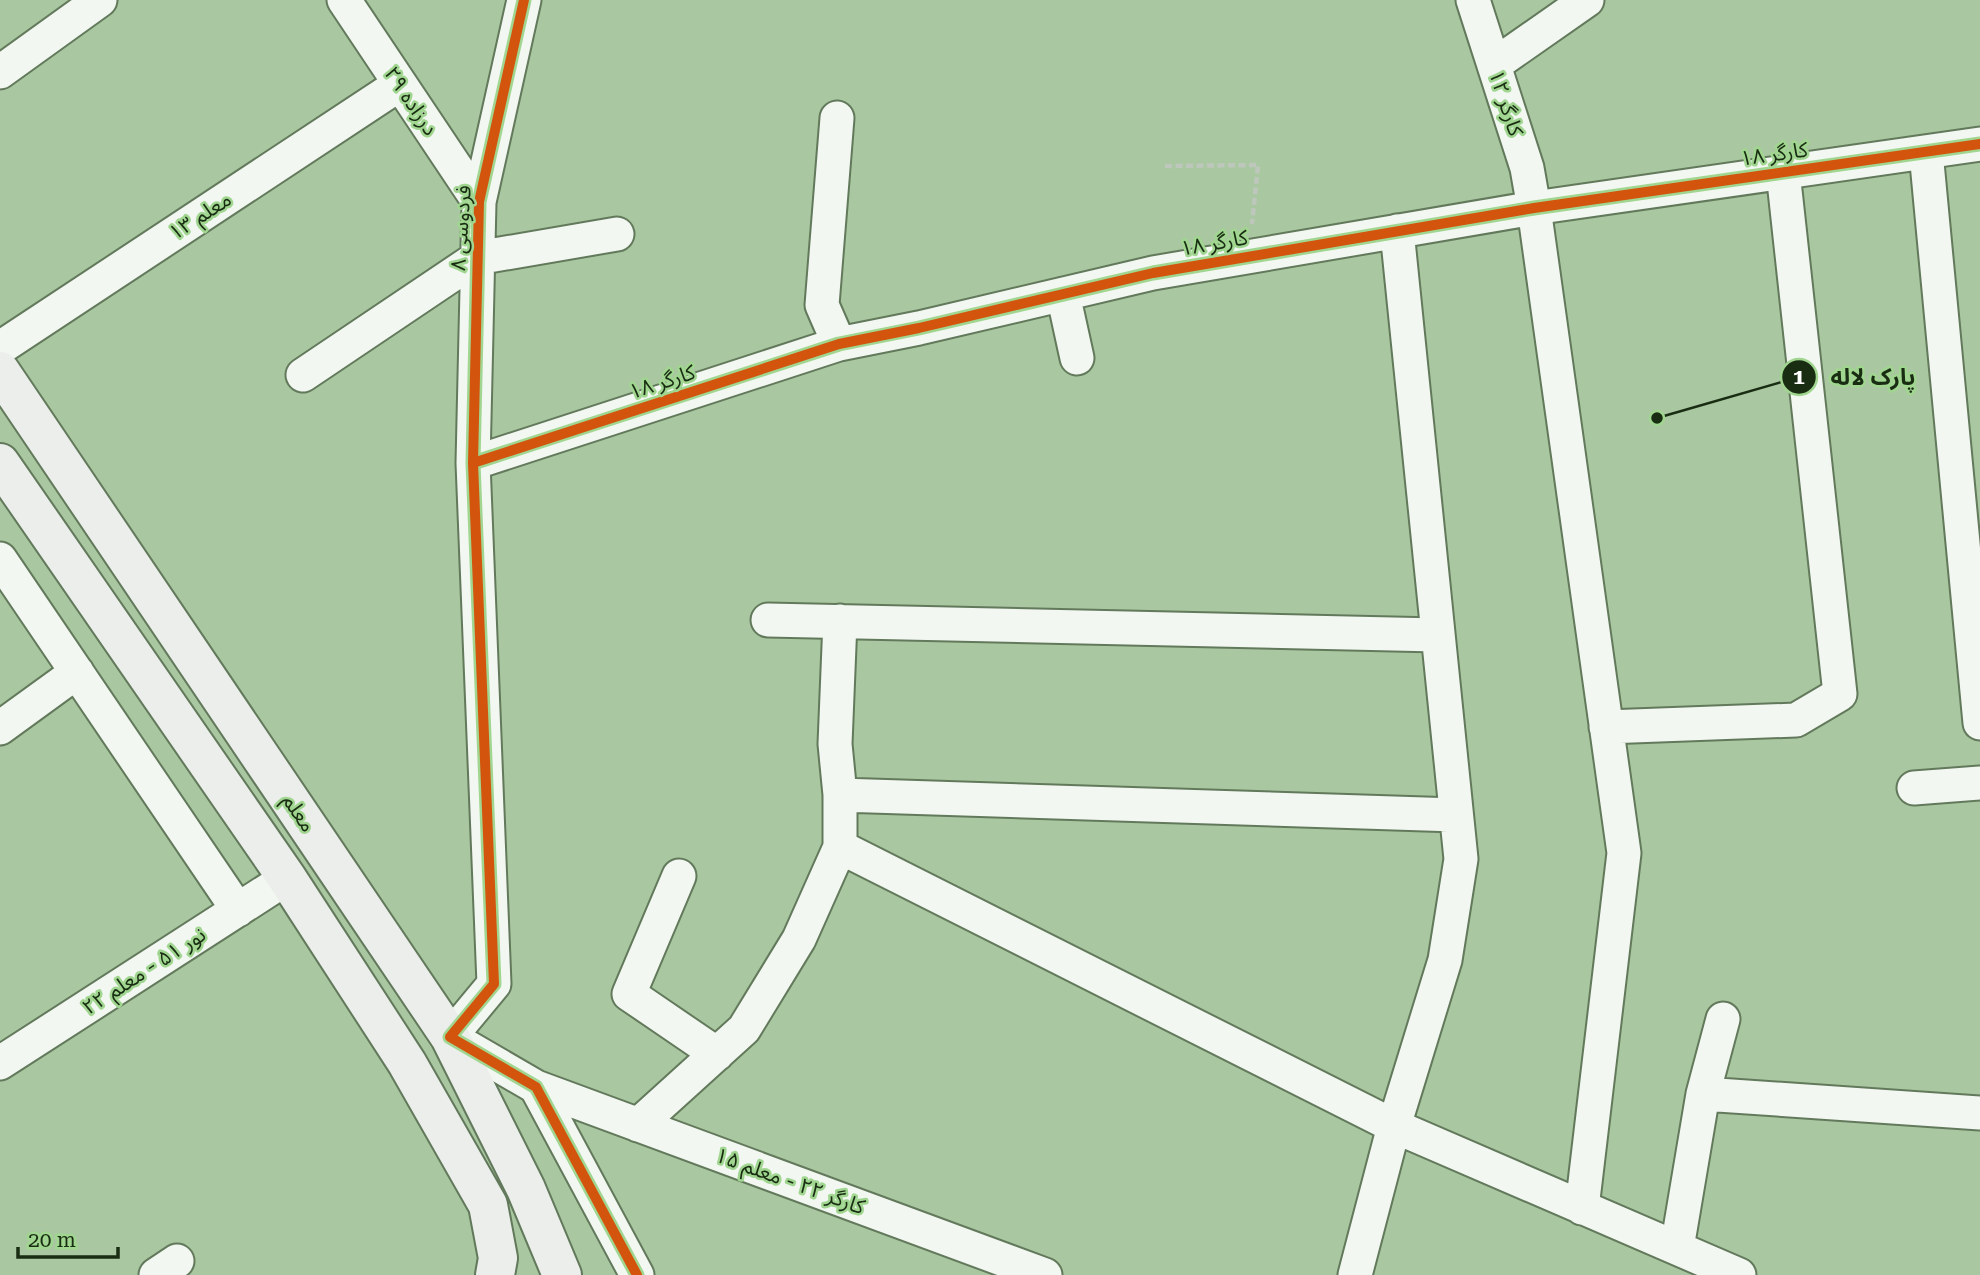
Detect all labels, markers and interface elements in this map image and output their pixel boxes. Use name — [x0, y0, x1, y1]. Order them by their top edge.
street label: درزاده ۲۹ — [379, 62, 443, 140]
street label: کارگر ۱۲ — [1484, 67, 1528, 139]
street label: کارگر ۱۸ — [1739, 137, 1810, 171]
street label: فردوسی ۸ — [446, 184, 476, 272]
street label: معلم ۱۳ — [164, 187, 237, 247]
street label: کارگر ۱۸ — [1178, 225, 1250, 261]
callout: پارک لاله — [1782, 355, 1930, 399]
street label: کارگر ۱۸ — [626, 360, 698, 404]
text: پارک لاله — [1831, 364, 1915, 393]
text: 1 — [1793, 365, 1805, 389]
street label: معلم — [275, 790, 320, 838]
street label: نور ۵۱ - معلم ۲۲ — [78, 922, 212, 1022]
street label: کارگر ۲۲ - معلم ۱۵ — [711, 1143, 868, 1222]
scale bar — [18, 1216, 117, 1260]
text: 20 m — [28, 1228, 76, 1252]

